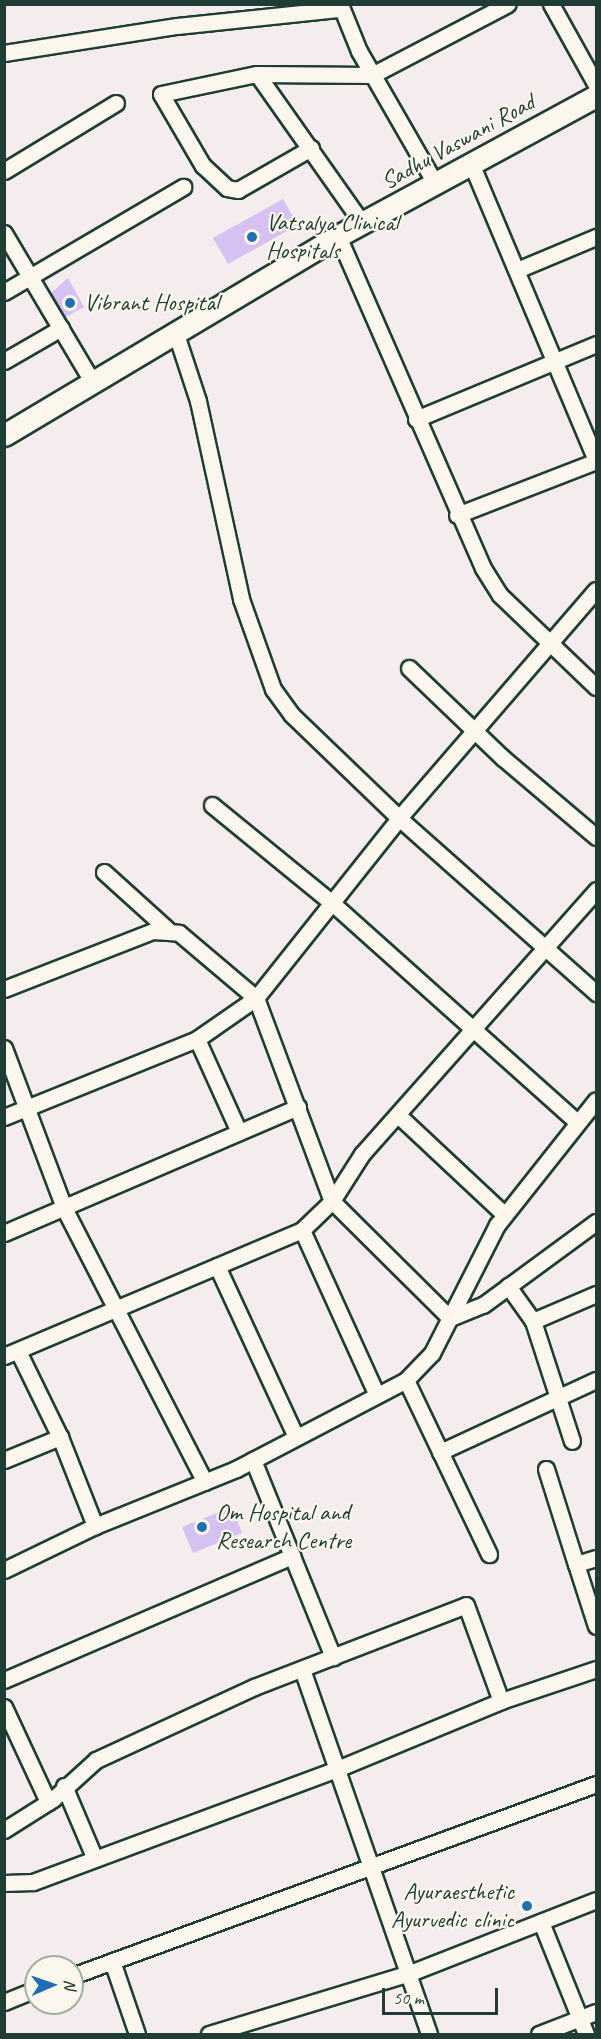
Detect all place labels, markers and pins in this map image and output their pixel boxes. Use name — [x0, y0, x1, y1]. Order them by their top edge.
place label: Vatsalya Clinical Hospitals — [266, 209, 399, 265]
marker: Vatsalya Clinical Hospitals — [243, 228, 261, 246]
place label: Vibrant Hospital — [84, 289, 219, 317]
marker: Vibrant Hospital — [61, 294, 79, 312]
place label: Om Hospital and Research Centre — [216, 1499, 351, 1555]
marker: Om Hospital and Research Centre — [193, 1518, 211, 1536]
place label: Ayuraesthetic Ayurvedic clinic — [392, 1878, 514, 1934]
marker: Ayuraesthetic Ayurvedic clinic — [518, 1897, 536, 1915]

